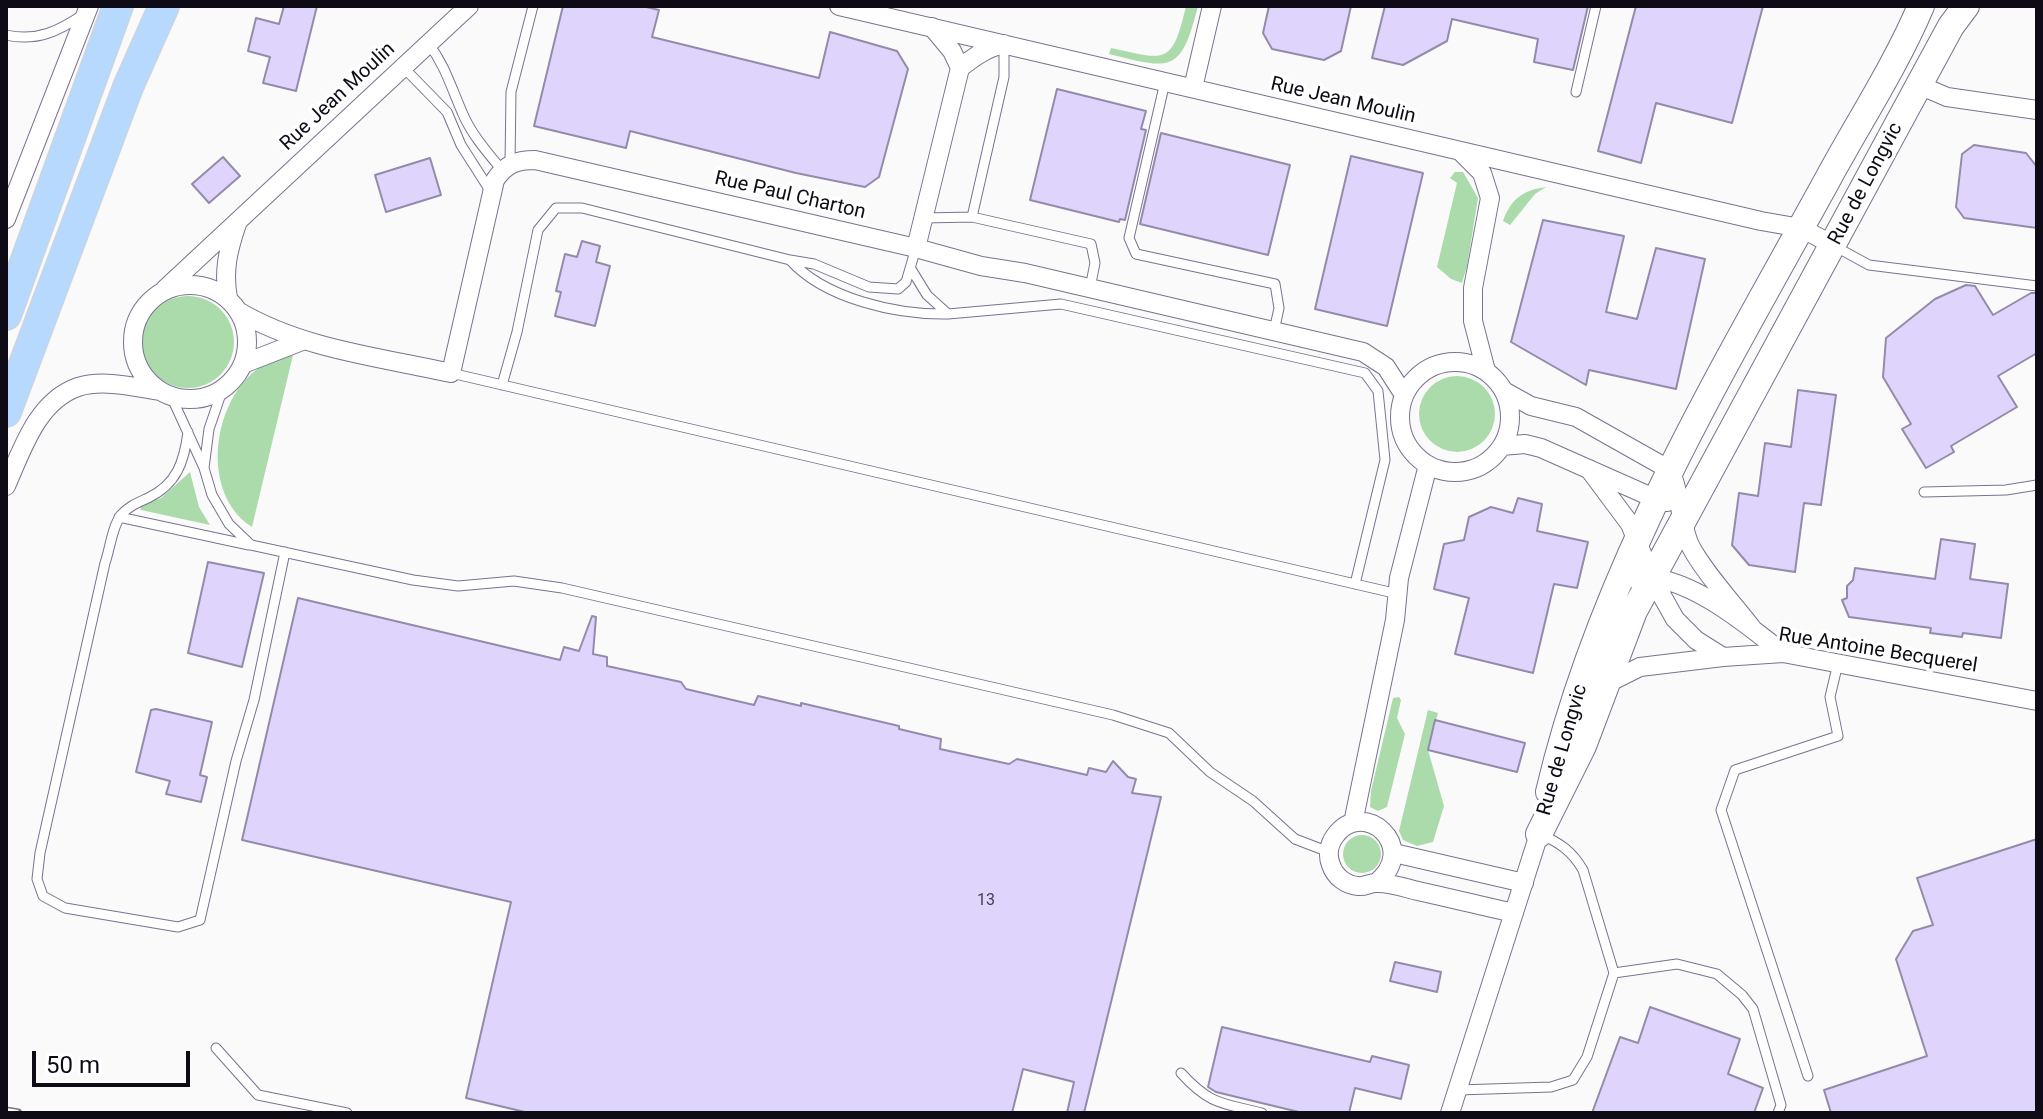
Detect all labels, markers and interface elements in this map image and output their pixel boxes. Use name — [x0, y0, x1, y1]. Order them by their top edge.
street label: Rue Jean Moulin — [276, 38, 400, 156]
street label: Rue Jean Moulin — [1268, 73, 1418, 129]
street label: Rue de Longvic — [1824, 119, 1908, 249]
street label: Rue Paul Charton — [712, 167, 868, 225]
street label: Rue Antoine Becquerel — [1777, 623, 1979, 679]
street label: Rue de Longvic — [1533, 682, 1593, 818]
house number: 13 — [977, 891, 995, 911]
scale bar — [36, 1035, 194, 1085]
text: 50 m — [46, 1051, 100, 1079]

